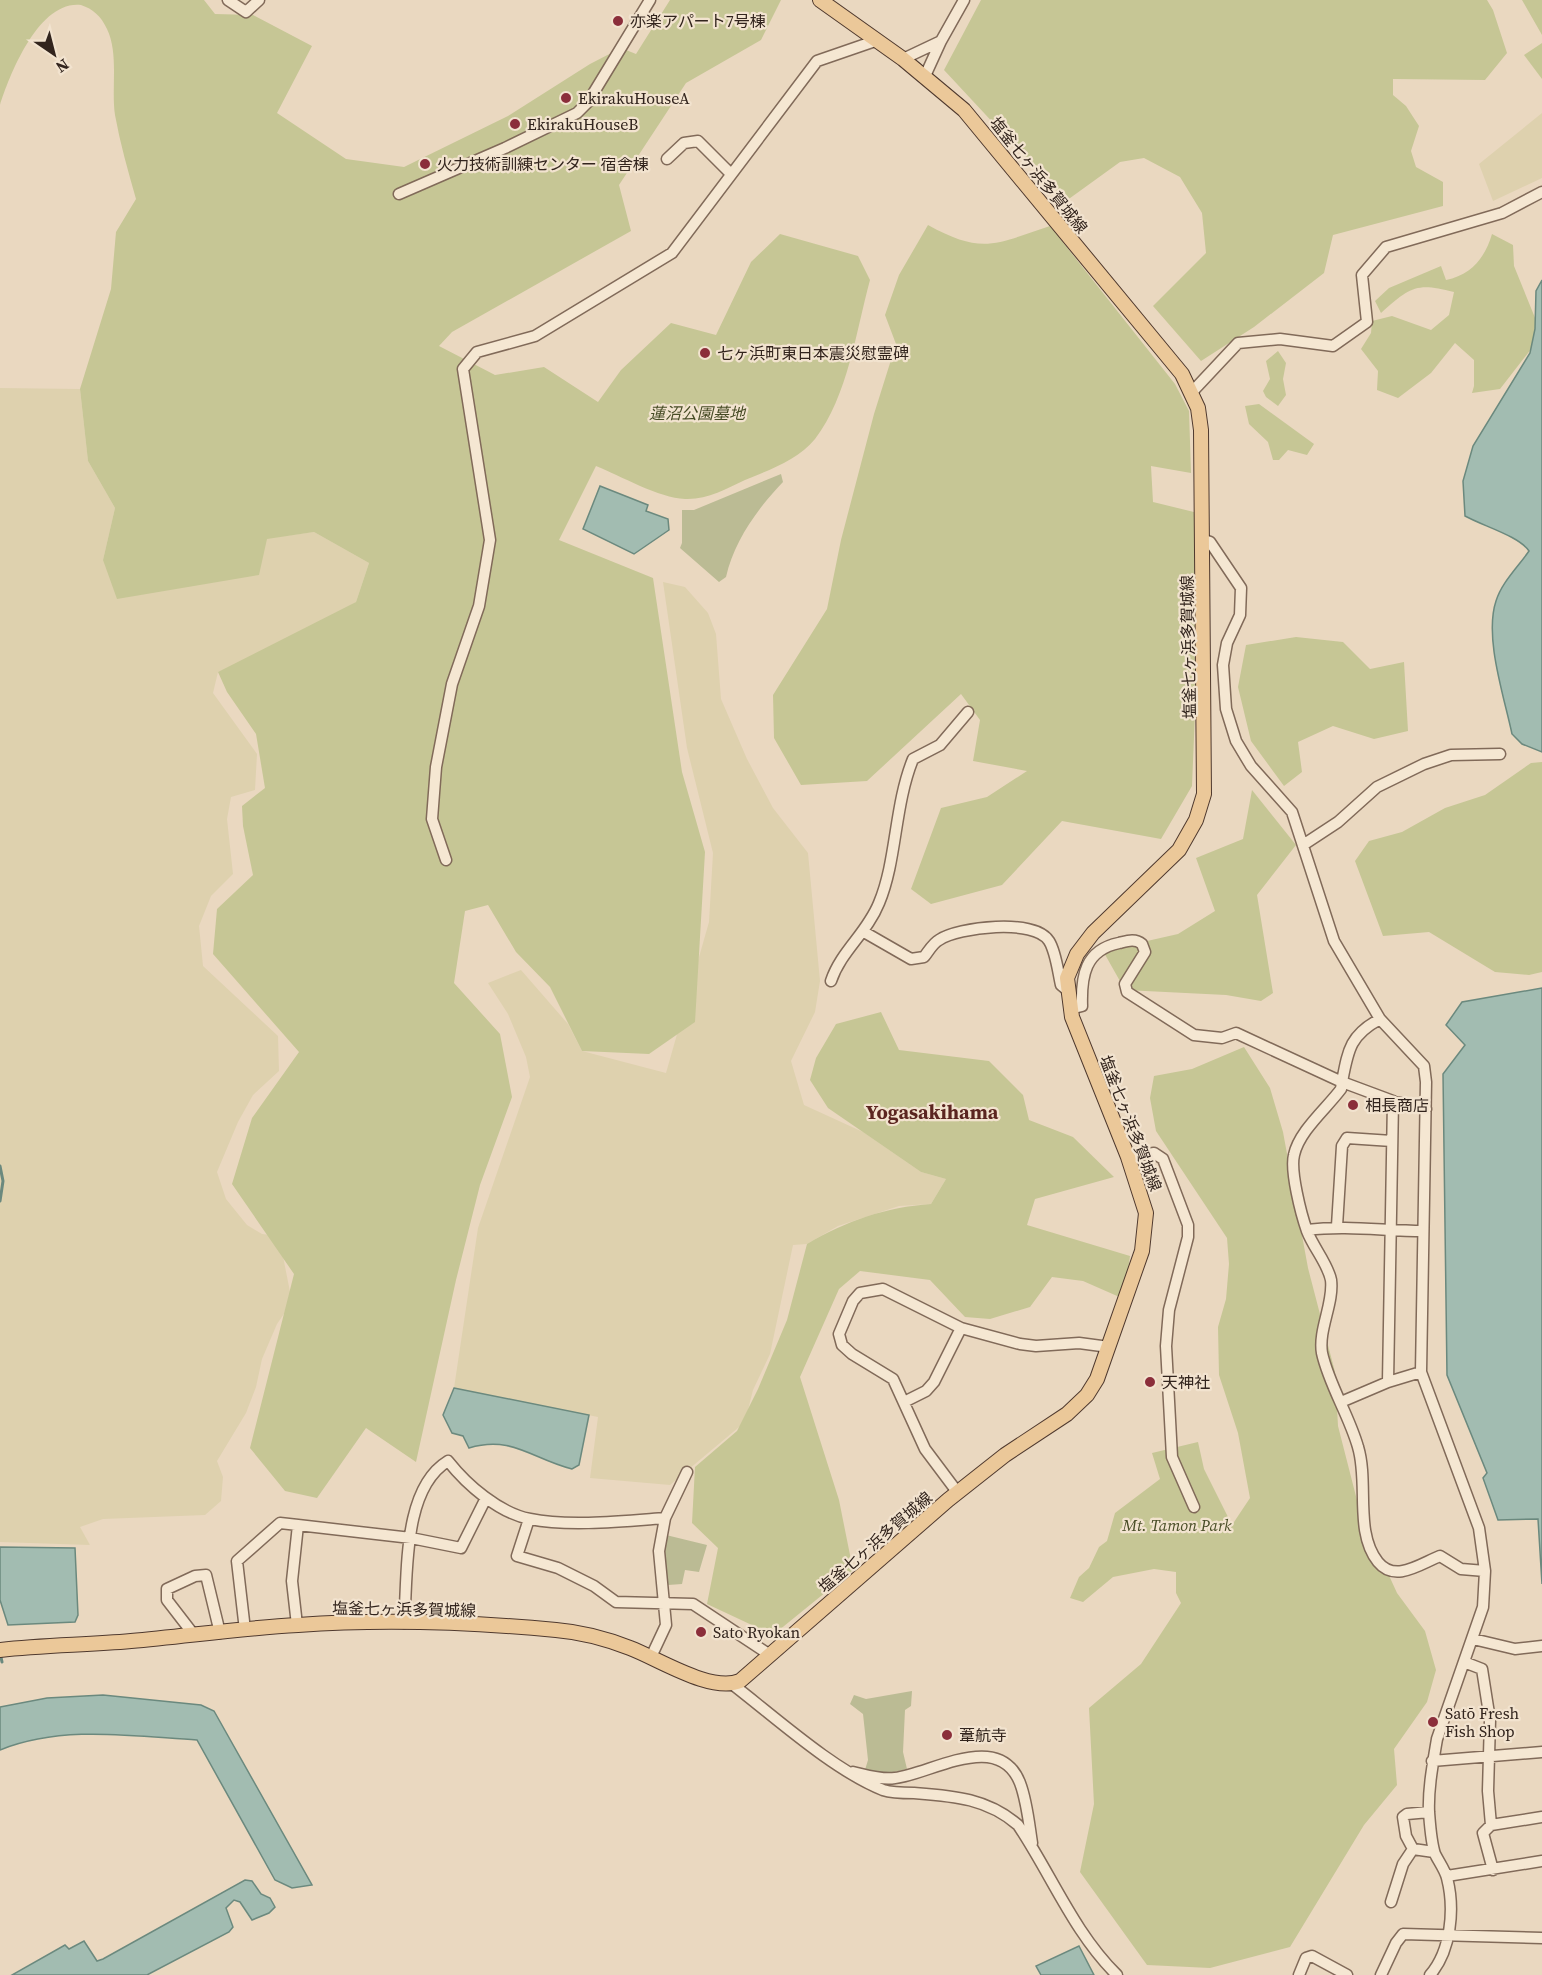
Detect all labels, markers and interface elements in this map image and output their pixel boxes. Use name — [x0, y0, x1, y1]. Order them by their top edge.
place label: 亦楽アパート7号棟 — [630, 10, 766, 32]
marker: 亦楽アパート7号棟 — [611, 14, 625, 28]
north arrow — [24, 24, 84, 84]
text: N — [51, 54, 74, 79]
place label: EkirakuHouseA — [578, 87, 690, 109]
marker: EkirakuHouseA — [559, 91, 573, 105]
street label: 塩釜七ヶ浜多賀城線 — [985, 112, 1093, 238]
place label: EkirakuHouseB — [527, 113, 638, 135]
marker: EkirakuHouseB — [508, 117, 522, 131]
place label: 火力技術訓練センター 宿舎棟 — [437, 153, 649, 175]
marker: 火力技術訓練センター 宿舎棟 — [418, 157, 432, 171]
place label: 七ヶ浜町東日本震災慰霊碑 — [717, 342, 909, 364]
marker: 七ヶ浜町東日本震災慰霊碑 — [698, 346, 712, 360]
park label: 蓮沼公園墓地 — [649, 402, 747, 424]
street label: 塩釜七ヶ浜多賀城線 — [1176, 575, 1200, 719]
street label: 塩釜七ヶ浜多賀城線 — [1095, 1052, 1167, 1194]
place label: 相長商店 — [1365, 1094, 1429, 1116]
district label: Yogasakihama — [866, 1098, 999, 1126]
marker: 相長商店 — [1346, 1098, 1360, 1112]
place label: 天神社 — [1162, 1371, 1210, 1393]
marker: 天神社 — [1143, 1375, 1157, 1389]
street label: 塩釜七ヶ浜多賀城線 — [813, 1486, 937, 1598]
park label: Mt. Tamon Park — [1121, 1514, 1232, 1536]
street label: 塩釜七ヶ浜多賀城線 — [332, 1597, 476, 1621]
place label: Sato Ryokan — [713, 1621, 800, 1643]
marker: Sato Ryokan — [694, 1625, 708, 1639]
place label: Satō Fresh Fish Shop — [1445, 1702, 1520, 1742]
marker: Satō Fresh Fish Shop — [1426, 1715, 1440, 1729]
place label: 葦航寺 — [959, 1724, 1007, 1746]
marker: 葦航寺 — [940, 1728, 954, 1742]

